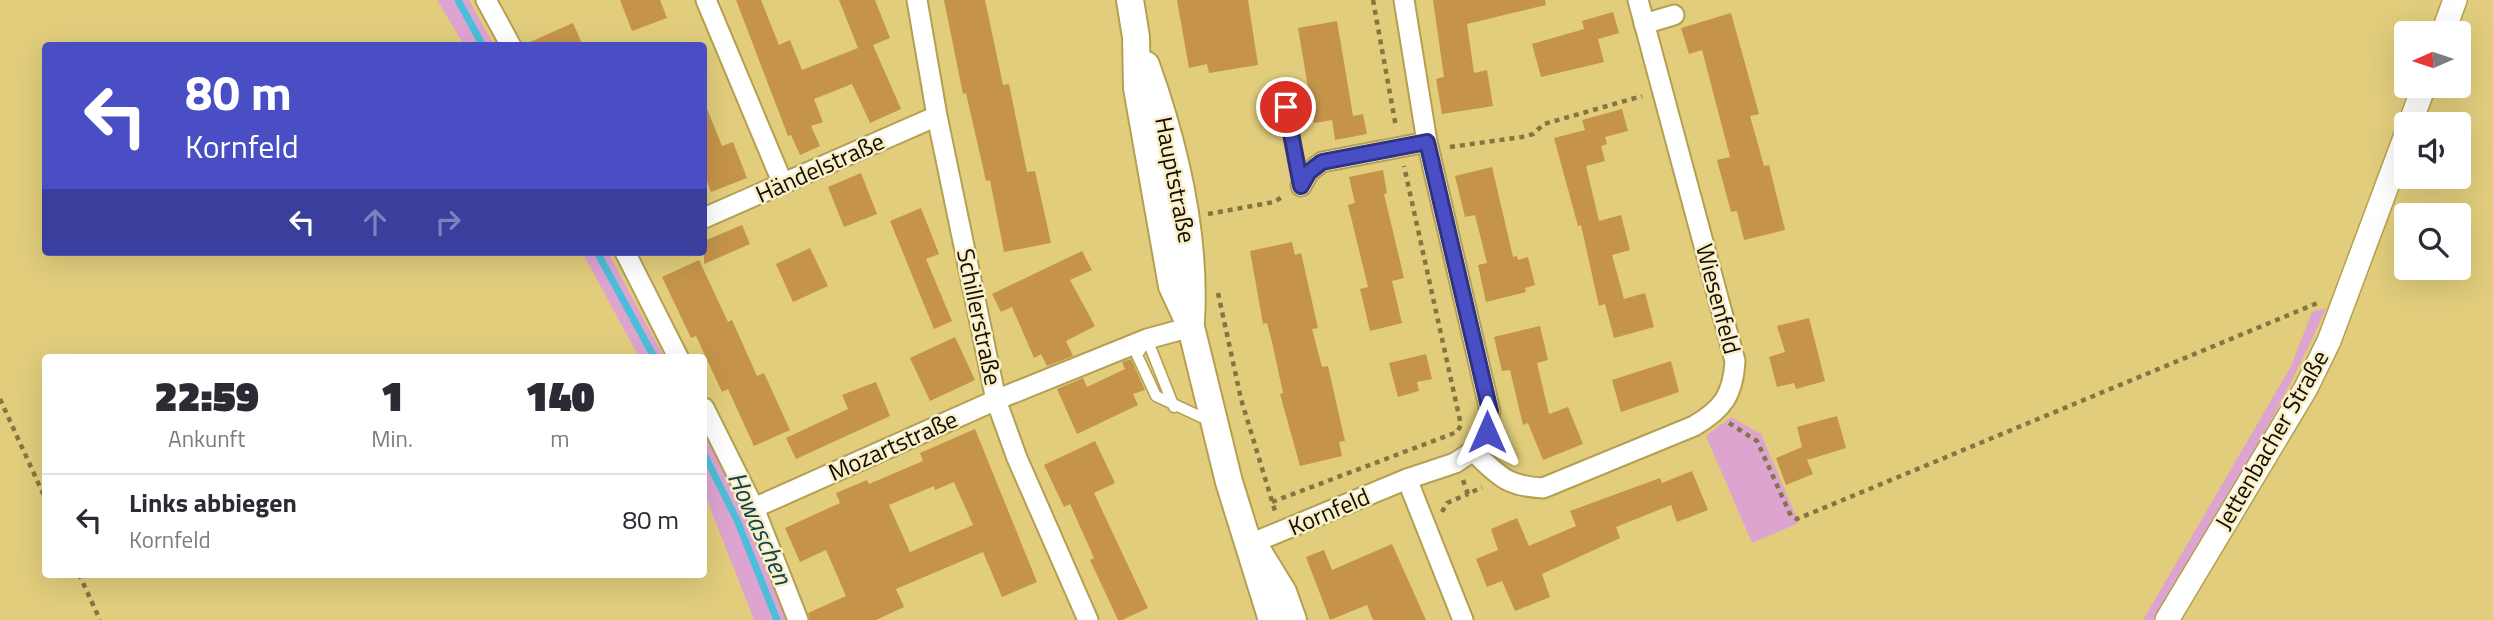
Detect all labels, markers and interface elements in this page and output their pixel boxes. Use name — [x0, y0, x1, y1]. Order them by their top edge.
north arrow — [2394, 21, 2471, 98]
map controls — [2394, 21, 2471, 280]
text: 80 m — [185, 54, 292, 129]
icon: left — [70, 70, 161, 161]
pin — [1256, 77, 1316, 137]
icon: arrive — [1267, 88, 1305, 126]
button: sound — [2394, 112, 2471, 189]
street label: Hauptstraße — [1146, 114, 1206, 246]
text: Kornfeld — [185, 122, 299, 170]
street label: Händelstraße — [750, 123, 890, 211]
icon: left — [283, 203, 321, 241]
icon: ahead — [356, 203, 394, 241]
icon: right — [429, 203, 467, 241]
button: search — [2394, 203, 2471, 280]
street label: Wiesenfeld — [1687, 240, 1751, 358]
street label: Schillerstraße — [948, 245, 1012, 388]
street label: Jettenbacher Straße — [2205, 343, 2337, 536]
text: 22:59 — [154, 363, 259, 427]
text: 1 — [381, 363, 404, 427]
text: 140 — [525, 363, 595, 427]
position arrow — [1450, 395, 1524, 469]
street label: Mozartstraße — [822, 401, 963, 490]
text: Ankunft — [168, 421, 245, 456]
text: Min. — [371, 421, 413, 456]
text: m — [550, 421, 570, 456]
water label: Howaschen — [718, 465, 803, 592]
street label: Kornfeld — [1282, 478, 1375, 544]
text: Links abbiegen — [129, 483, 297, 522]
text: 80 m — [622, 500, 679, 539]
icon: left — [70, 501, 108, 539]
text: Kornfeld — [129, 522, 211, 557]

